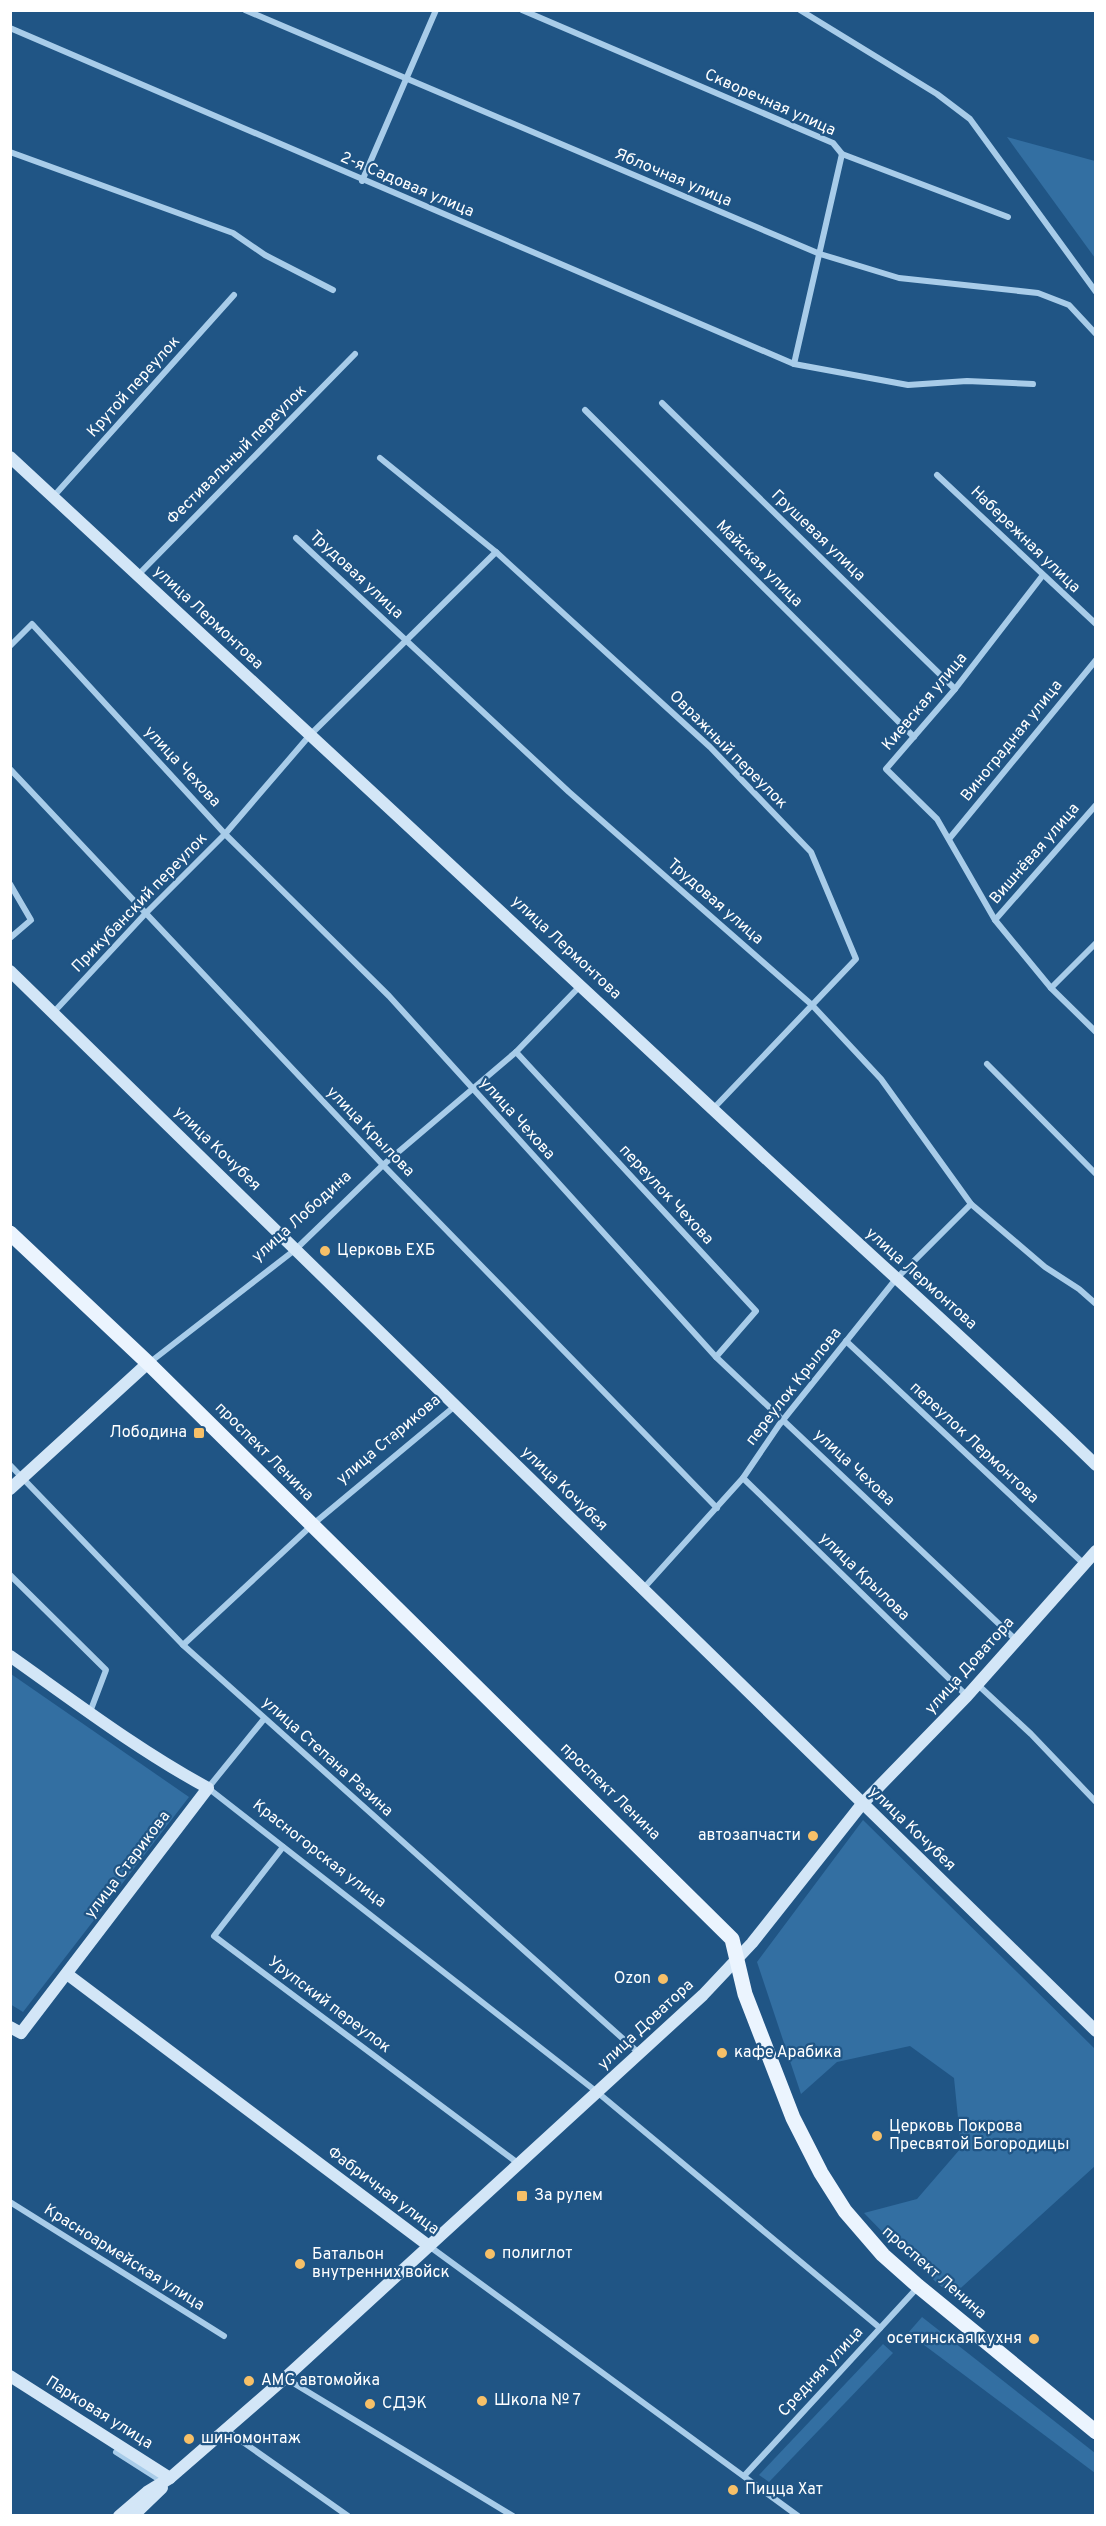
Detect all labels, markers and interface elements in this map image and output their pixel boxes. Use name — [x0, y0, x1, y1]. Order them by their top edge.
street label: Скворечная улица — [701, 65, 839, 141]
street label: Яблочная улица — [611, 144, 735, 212]
street label: 2-я Садовая улица — [337, 148, 477, 222]
street label: Крутой переулок — [83, 332, 185, 442]
street label: Фестивальный переулок — [163, 381, 311, 529]
street label: Набережная улица — [966, 482, 1084, 598]
street label: Грушевая улица — [767, 486, 869, 586]
street label: Майская улица — [711, 516, 807, 612]
street label: Трудовая улица — [305, 526, 407, 624]
street label: улица Лермонтова — [149, 562, 267, 674]
street label: Киевская улица — [878, 649, 972, 755]
street label: Виноградная улица — [957, 676, 1067, 806]
street label: Овражный переулок — [665, 687, 791, 813]
street label: улица Чехова — [139, 722, 225, 812]
street label: Вишнёвая улица — [986, 799, 1084, 909]
street label: Прикубанский переулок — [68, 829, 212, 977]
street label: Трудовая улица — [663, 855, 767, 949]
street label: улица Лермонтова — [507, 892, 625, 1004]
street label: улица Чехова — [475, 1074, 559, 1164]
street label: улица Крылова — [322, 1082, 418, 1182]
street label: улица Кочубея — [169, 1102, 265, 1196]
street label: переулок Чехова — [614, 1141, 718, 1249]
street label: улица Лободина — [248, 1167, 356, 1267]
street label: улица Лермонтова — [861, 1224, 981, 1334]
place label: Церковь ЕХБ — [337, 1241, 435, 1261]
marker: Церковь ЕХБ — [318, 1244, 332, 1258]
street label: переулок Крылова — [742, 1324, 846, 1450]
street label: переулок Лермонтова — [905, 1378, 1043, 1508]
street label: улица Старикова — [333, 1391, 445, 1489]
street label: проспект Ленина — [210, 1398, 318, 1506]
place label: Лободина — [109, 1423, 187, 1443]
street label: улица Чехова — [809, 1425, 899, 1511]
marker: Лободина — [192, 1426, 206, 1440]
street label: улица Кочубея — [516, 1442, 612, 1536]
street label: улица Крылова — [814, 1529, 914, 1625]
street label: улица Доватора — [921, 1613, 1019, 1719]
street label: улица Степана Разина — [257, 1693, 397, 1821]
street label: проспект Ленина — [556, 1739, 664, 1845]
street label: улица Кочубея — [864, 1782, 960, 1876]
street label: Красногорская улица — [248, 1796, 390, 1912]
street label: улица Старикова — [81, 1807, 175, 1923]
place label: автозапчасти — [698, 1826, 801, 1846]
marker: автозапчасти — [806, 1829, 820, 1843]
street label: Урупский переулок — [264, 1952, 394, 2058]
place label: Ozon — [614, 1969, 651, 1989]
marker: Ozon — [656, 1972, 670, 1986]
street label: улица Доватора — [594, 1975, 698, 2075]
place label: кафе Арабика — [734, 2043, 841, 2063]
marker: кафе Арабика — [715, 2046, 729, 2060]
place label: Церковь Покрова Пресвятой Богородицы — [889, 2117, 1069, 2155]
marker: Церковь Покрова Пресвятой Богородицы — [870, 2129, 884, 2143]
street label: Фабричная улица — [323, 2142, 443, 2240]
place label: За рулем — [534, 2186, 603, 2206]
marker: За рулем — [515, 2189, 529, 2203]
street label: Красноармейская улица — [40, 2200, 208, 2316]
street label: проспект Ленина — [878, 2222, 990, 2324]
place label: полиглот — [502, 2244, 572, 2264]
place label: Батальон внутренних войск — [312, 2245, 450, 2283]
marker: полиглот — [483, 2247, 497, 2261]
marker: Батальон внутренних войск — [293, 2257, 307, 2271]
street label: Средняя улица — [774, 2323, 868, 2421]
place label: осетинская кухня — [887, 2329, 1022, 2349]
marker: осетинская кухня — [1027, 2332, 1041, 2346]
place label: AMG автомойка — [261, 2371, 380, 2391]
street label: Парковая улица — [42, 2372, 156, 2454]
marker: AMG автомойка — [242, 2374, 256, 2388]
place label: Школа № 7 — [494, 2391, 581, 2411]
place label: СДЭК — [382, 2394, 427, 2414]
marker: Школа № 7 — [475, 2394, 489, 2408]
marker: СДЭК — [363, 2397, 377, 2411]
place label: шиномонтаж — [201, 2429, 301, 2449]
marker: шиномонтаж — [182, 2432, 196, 2446]
place label: Пицца Хат — [745, 2480, 823, 2500]
marker: Пицца Хат — [726, 2483, 740, 2497]

